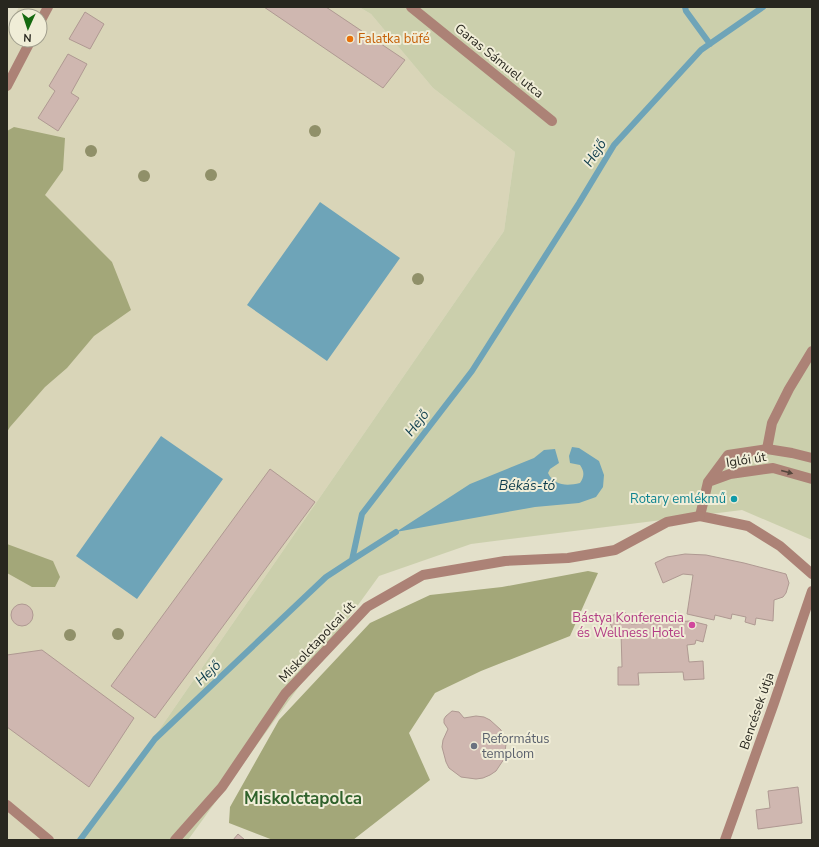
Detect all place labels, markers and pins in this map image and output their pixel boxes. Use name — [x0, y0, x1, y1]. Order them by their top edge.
place label: Falatka büfé — [358, 30, 430, 48]
marker: Falatka büfé — [345, 34, 355, 44]
place label: Rotary emlékmű — [630, 490, 726, 508]
marker: Rotary emlékmű — [729, 494, 739, 504]
place label: Bástya Konferencia és Wellness Hotel — [572, 609, 684, 642]
marker: Bástya Konferencia és Wellness Hotel — [687, 620, 697, 630]
place label: Református templom — [482, 730, 550, 763]
marker: Református templom — [469, 741, 479, 751]

